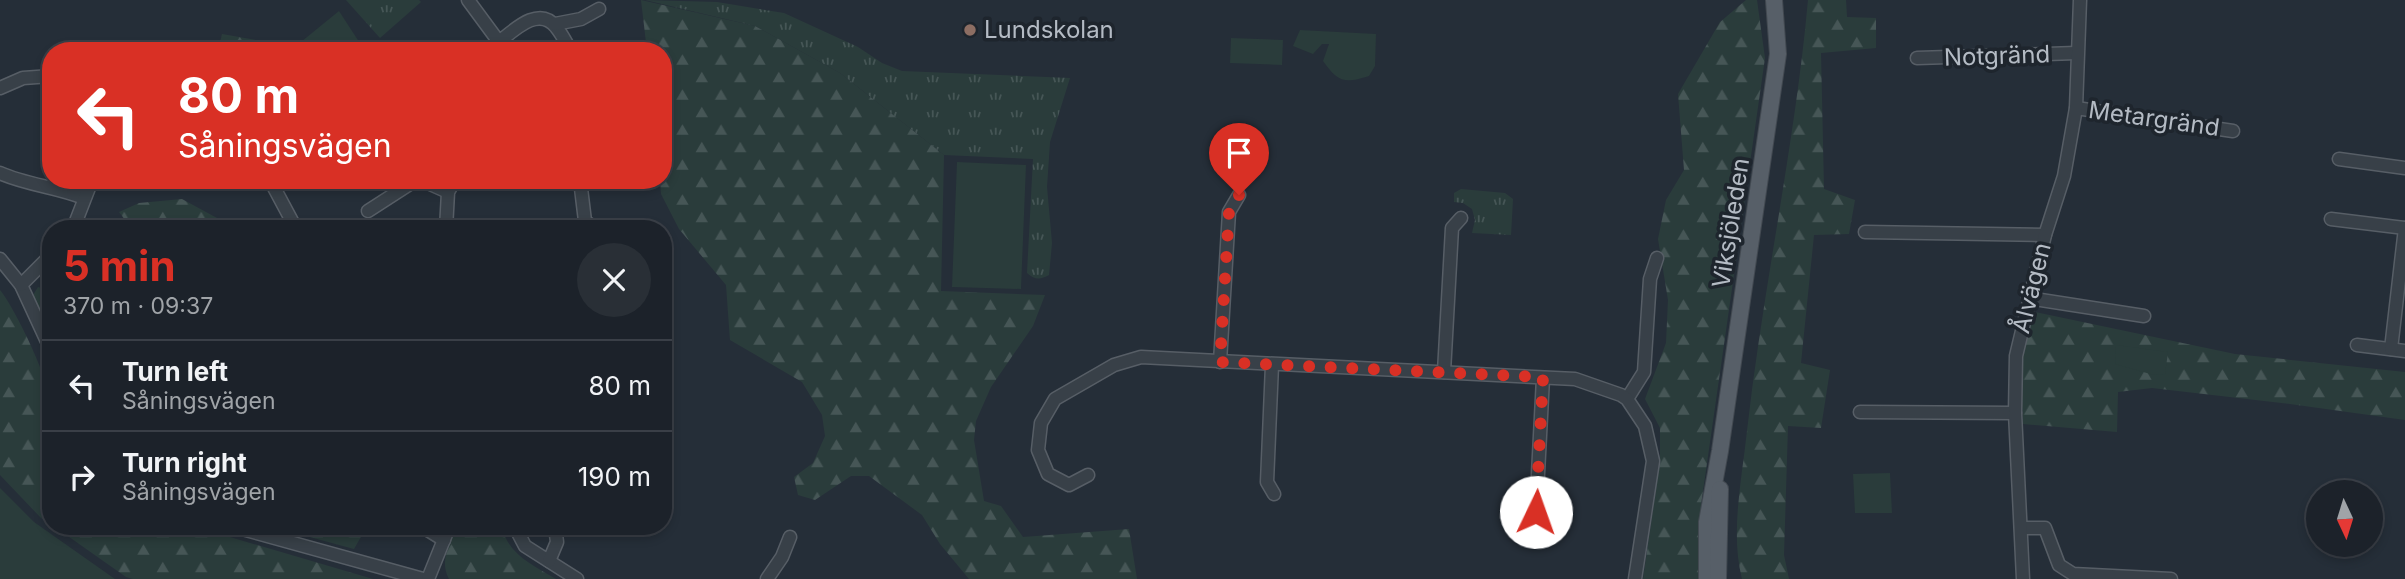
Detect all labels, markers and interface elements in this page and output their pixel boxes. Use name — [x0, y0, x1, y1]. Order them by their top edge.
place label: Lundskolan — [984, 15, 1114, 44]
marker: Lundskolan — [962, 22, 978, 38]
street label: Notgränd — [1943, 39, 2051, 72]
text: 80 m — [178, 66, 299, 125]
icon: left — [63, 70, 154, 161]
street label: Metargränd — [2087, 95, 2221, 142]
pin — [1209, 123, 1269, 195]
text: Såningsvägen — [178, 126, 392, 165]
icon: arrive — [1220, 134, 1258, 172]
street label: Viksjöleden — [1706, 156, 1755, 290]
street label: Ålvägen — [2004, 239, 2057, 336]
text: 5 min — [63, 240, 176, 291]
button: close — [577, 243, 651, 317]
text: 370 m · 09:37 — [63, 292, 213, 320]
text: Turn left — [122, 356, 228, 387]
icon: left — [63, 367, 101, 405]
text: 80 m — [588, 370, 651, 401]
text: Såningsvägen — [122, 387, 276, 415]
text: Turn right — [122, 447, 247, 478]
icon: right — [63, 458, 101, 496]
text: 190 m — [578, 461, 651, 492]
position arrow — [1499, 475, 1573, 549]
text: Såningsvägen — [122, 478, 276, 506]
north arrow — [2306, 480, 2384, 556]
map controls — [2306, 480, 2383, 557]

